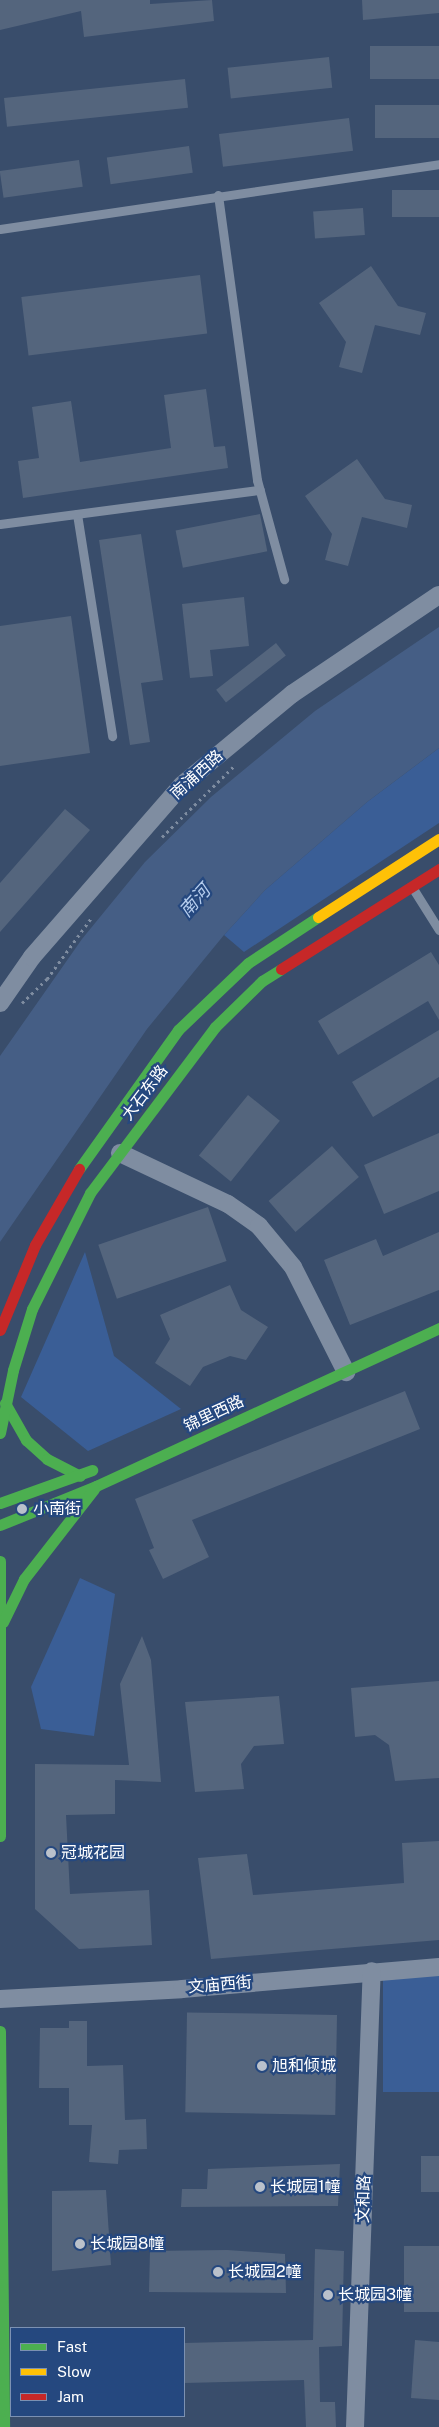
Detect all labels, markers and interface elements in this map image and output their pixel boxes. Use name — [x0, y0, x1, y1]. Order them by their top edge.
street label: 南浦西路 — [167, 746, 227, 804]
water label: 南河 — [175, 880, 215, 922]
street label: 大石东路 — [118, 1062, 172, 1124]
street label: 锦里西路 — [181, 1392, 247, 1436]
place label: 小南街 — [33, 1499, 81, 1519]
marker: 小南街 — [15, 1502, 29, 1516]
place label: 冠城花园 — [61, 1843, 125, 1863]
marker: 冠城花园 — [45, 1847, 57, 1859]
street label: 文庙西街 — [187, 1973, 253, 1997]
place label: 旭和倾城 — [272, 2056, 336, 2076]
marker: 旭和倾城 — [256, 2060, 268, 2072]
street label: 文和路 — [354, 2175, 374, 2223]
place label: 长城园1幢 — [270, 2177, 341, 2197]
marker: 长城园1幢 — [254, 2181, 266, 2193]
place label: 长城园8幢 — [90, 2234, 164, 2254]
marker: 长城园8幢 — [74, 2238, 86, 2250]
place label: 长城园2幢 — [228, 2262, 302, 2282]
marker: 长城园2幢 — [212, 2266, 224, 2278]
place label: 长城园3幢 — [338, 2285, 412, 2305]
marker: 长城园3幢 — [322, 2289, 334, 2301]
legend — [10, 2327, 185, 2417]
text: Fast — [57, 2338, 87, 2355]
text: Slow — [57, 2363, 91, 2380]
text: Jam — [57, 2388, 84, 2405]

